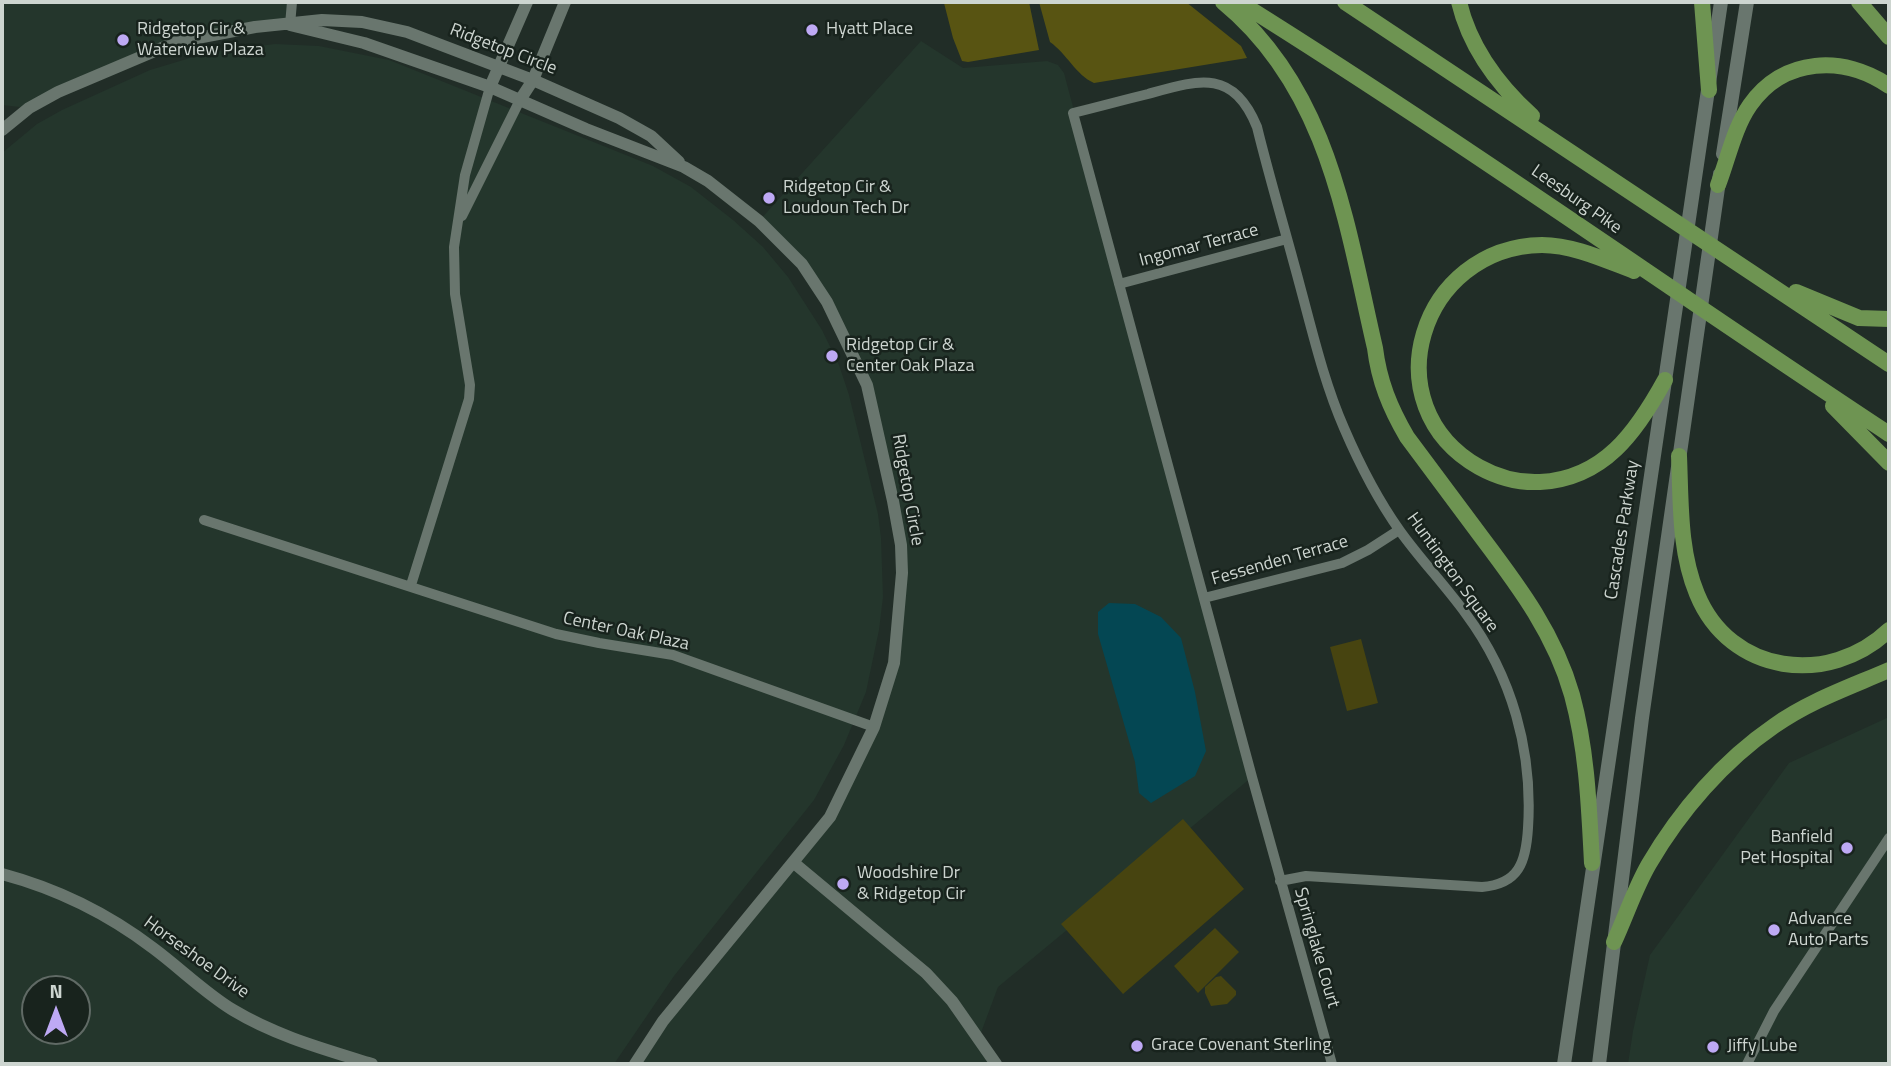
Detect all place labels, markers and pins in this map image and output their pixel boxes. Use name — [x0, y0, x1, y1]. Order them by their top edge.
place label: Ridgetop Cir & Waterview Plaza — [137, 19, 264, 61]
place label: Hyatt Place — [826, 19, 913, 41]
marker: Hyatt Place — [804, 22, 820, 38]
marker: Ridgetop Cir & Waterview Plaza — [115, 32, 131, 48]
place label: Ridgetop Cir & Loudoun Tech Dr — [783, 177, 909, 220]
marker: Ridgetop Cir & Loudoun Tech Dr — [761, 190, 777, 206]
place label: Ridgetop Cir & Center Oak Plaza — [846, 335, 974, 378]
marker: Ridgetop Cir & Center Oak Plaza — [824, 348, 840, 364]
place label: Banfield Pet Hospital — [1740, 827, 1833, 870]
marker: Banfield Pet Hospital — [1839, 840, 1855, 856]
place label: Woodshire Dr & Ridgetop Cir — [857, 863, 965, 906]
marker: Woodshire Dr & Ridgetop Cir — [835, 876, 851, 892]
place label: Advance Auto Parts — [1788, 909, 1869, 951]
marker: Advance Auto Parts — [1766, 922, 1782, 938]
place label: Grace Covenant Sterling — [1151, 1035, 1331, 1057]
place label: Jiffy Lube — [1727, 1036, 1797, 1058]
marker: Grace Covenant Sterling — [1129, 1038, 1145, 1054]
marker: Jiffy Lube — [1705, 1039, 1721, 1055]

